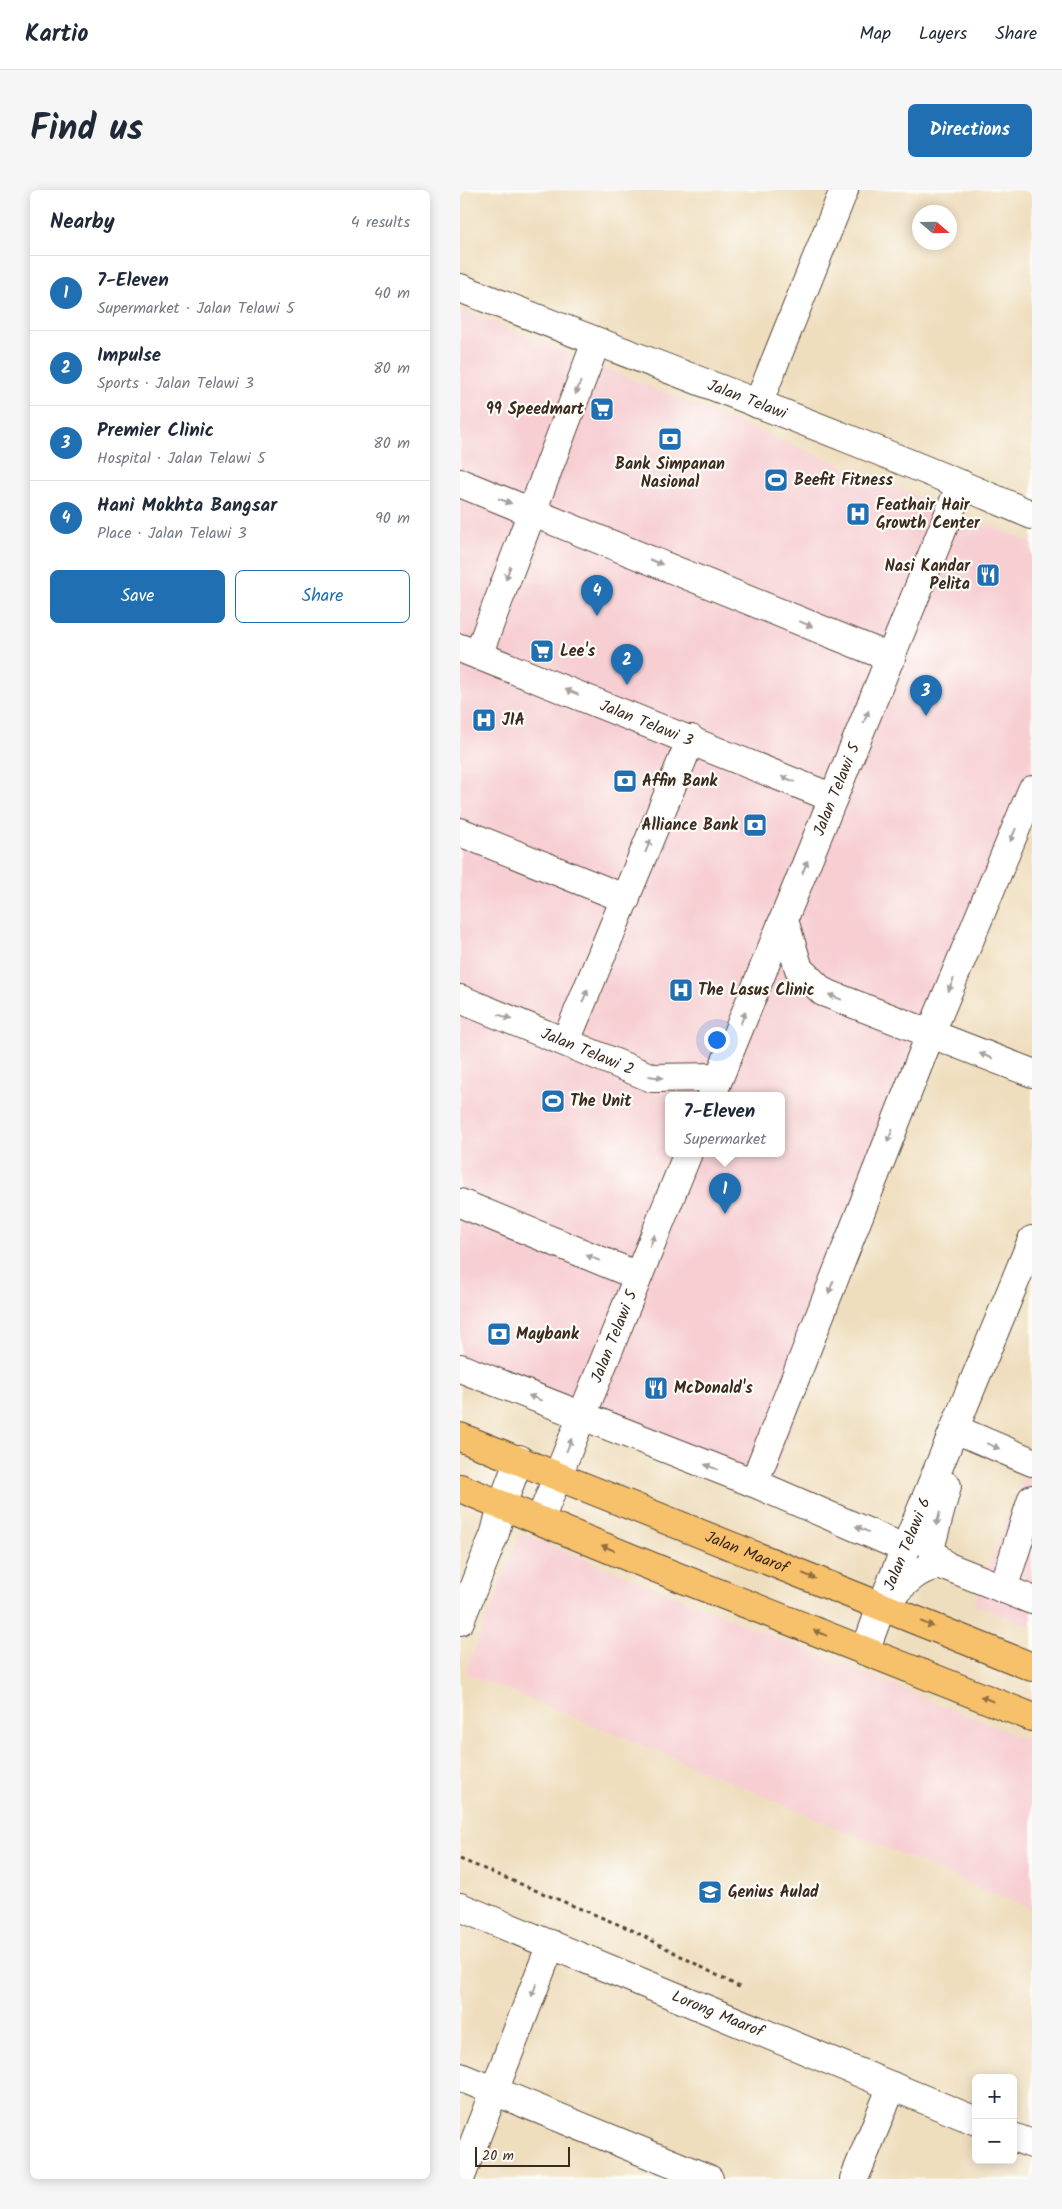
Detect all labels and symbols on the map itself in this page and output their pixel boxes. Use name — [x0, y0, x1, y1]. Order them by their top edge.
north arrow — [912, 205, 957, 250]
street label: Jalan Telawi — [704, 373, 792, 426]
one-way arrow — [574, 381, 582, 395]
supermarket icon: 99 Speedmart — [589, 396, 615, 422]
place label: 99 Speedmart — [486, 397, 585, 422]
bank icon: Bank Simpanan Nasional — [657, 426, 683, 452]
place label: Bank Simpanan Nasional — [615, 452, 725, 495]
sports icon: Beefit Fitness — [763, 467, 789, 493]
place label: Beefit Fitness — [794, 468, 893, 493]
place label: Feathair Hair Growth Center — [876, 493, 981, 536]
one-way arrow — [498, 498, 513, 505]
hospital icon: Feathair Hair Growth Center — [845, 501, 871, 527]
place label: Nasi Kandar Pelita — [885, 554, 971, 597]
one-way arrow — [649, 558, 664, 566]
restaurant icon: Nasi Kandar Pelita — [975, 562, 1001, 588]
one-way arrow — [504, 565, 511, 580]
pin: 4 — [581, 575, 613, 616]
one-way arrow — [799, 620, 813, 628]
supermarket icon: Lee's — [529, 638, 555, 664]
place label: Lee's — [560, 639, 596, 664]
pin: 2 — [611, 644, 643, 685]
pin: 3 — [910, 675, 942, 716]
one-way arrow — [565, 688, 579, 696]
street label: Jalan Telawi 3 — [596, 693, 697, 753]
hospital icon: JIA — [471, 707, 497, 733]
place label: JIA — [502, 708, 525, 733]
one-way arrow — [863, 710, 871, 724]
street label: Jalan Telawi 5 — [806, 738, 867, 840]
bank icon: Affin Bank — [612, 768, 638, 794]
place label: Affin Bank — [642, 769, 718, 794]
one-way arrow — [781, 775, 795, 783]
bank icon: Alliance Bank — [742, 812, 768, 838]
place label: Alliance Bank — [642, 813, 739, 838]
one-way arrow — [1009, 828, 1017, 842]
one-way arrow — [644, 839, 652, 853]
one-way arrow — [801, 859, 809, 874]
hospital icon: The Lasus Clinic — [668, 977, 694, 1003]
place label: The Lasus Clinic — [698, 978, 815, 1003]
one-way arrow — [946, 978, 954, 992]
one-way arrow — [582, 989, 590, 1003]
one-way arrow — [827, 993, 842, 1001]
one-way arrow — [740, 1011, 748, 1025]
one-way arrow — [498, 1013, 512, 1021]
street label: Jalan Telawi 2 — [537, 1021, 638, 1082]
your location — [704, 1027, 730, 1053]
one-way arrow — [979, 1052, 994, 1059]
one-way arrow — [648, 1073, 664, 1081]
sports icon: The Unit — [540, 1088, 566, 1114]
place label: The Unit — [570, 1089, 632, 1114]
one-way arrow — [886, 1129, 894, 1144]
pin: 1 — [709, 1173, 741, 1214]
one-way arrow — [648, 1233, 656, 1248]
one-way arrow — [585, 1253, 600, 1261]
one-way arrow — [827, 1280, 834, 1295]
street label: Jalan Telawi 5 — [584, 1285, 645, 1387]
bank icon: Maybank — [486, 1321, 512, 1347]
place label: Maybank — [516, 1322, 580, 1347]
restaurant icon: McDonald's — [643, 1375, 669, 1401]
place label: McDonald's — [674, 1376, 753, 1401]
one-way arrow — [528, 1394, 543, 1401]
one-way arrow — [566, 1438, 573, 1453]
one-way arrow — [986, 1442, 1000, 1450]
one-way arrow — [704, 1463, 719, 1470]
street label: Jalan Telawi 6 — [877, 1494, 937, 1594]
one-way arrow — [934, 1512, 942, 1527]
street label: Jalan Maarof — [701, 1524, 794, 1581]
one-way arrow — [855, 1524, 869, 1532]
one-way arrow — [601, 1544, 615, 1552]
one-way arrow — [802, 1572, 817, 1580]
one-way arrow — [920, 1620, 935, 1628]
one-way arrow — [812, 1629, 827, 1636]
one-way arrow — [980, 1695, 994, 1703]
school or university icon: Genius Aulad — [697, 1879, 723, 1905]
place label: Genius Aulad — [728, 1880, 819, 1905]
one-way arrow — [529, 1983, 537, 1997]
street label: Lorong Maarof — [668, 1984, 769, 2045]
scale bar — [475, 2144, 570, 2167]

